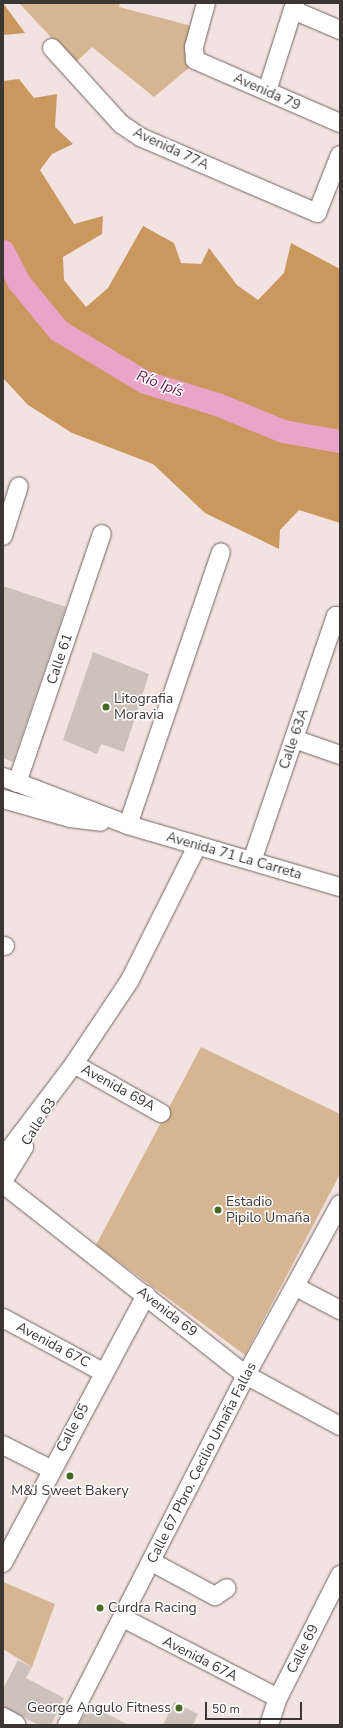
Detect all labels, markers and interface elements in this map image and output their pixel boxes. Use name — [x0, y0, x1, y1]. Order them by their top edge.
street label: Avenida 79 — [231, 70, 303, 114]
street label: Avenida 77A — [130, 124, 212, 174]
water label: Río Ipís — [134, 367, 186, 401]
street label: Calle 61 — [43, 631, 77, 687]
place label: Litografia Moravia — [114, 691, 173, 724]
marker: Litografia Moravia — [101, 702, 111, 712]
street label: Calle 63A — [276, 707, 312, 771]
street label: Avenida 71 La Carreta — [164, 829, 304, 883]
street label: Avenida 69A — [78, 1061, 158, 1115]
street label: Calle 63 — [18, 1095, 60, 1149]
place label: Estadio Pipilo Umaña — [226, 1194, 310, 1226]
marker: Estadio Pipilo Umaña — [213, 1205, 223, 1215]
street label: Avenida 69 — [134, 1283, 200, 1341]
street label: Avenida 67C — [13, 1319, 93, 1371]
street label: Calle 67 Pbro. Cecilio Umaña Fallas — [144, 1360, 260, 1566]
street label: Calle 65 — [53, 1401, 93, 1455]
marker: M&J Sweet Bakery — [65, 1471, 75, 1481]
place label: M&J Sweet Bakery — [11, 1483, 129, 1499]
place label: Curdra Racing — [108, 1600, 197, 1616]
marker: Curdra Racing — [95, 1603, 105, 1613]
street label: Calle 69 — [284, 1622, 322, 1676]
street label: Avenida 67A — [160, 1633, 240, 1685]
scale bar — [207, 1694, 304, 1720]
place label: George Angulo Fitness — [27, 1700, 171, 1716]
text: 50 m — [212, 1701, 240, 1717]
marker: George Angulo Fitness — [174, 1703, 184, 1713]

